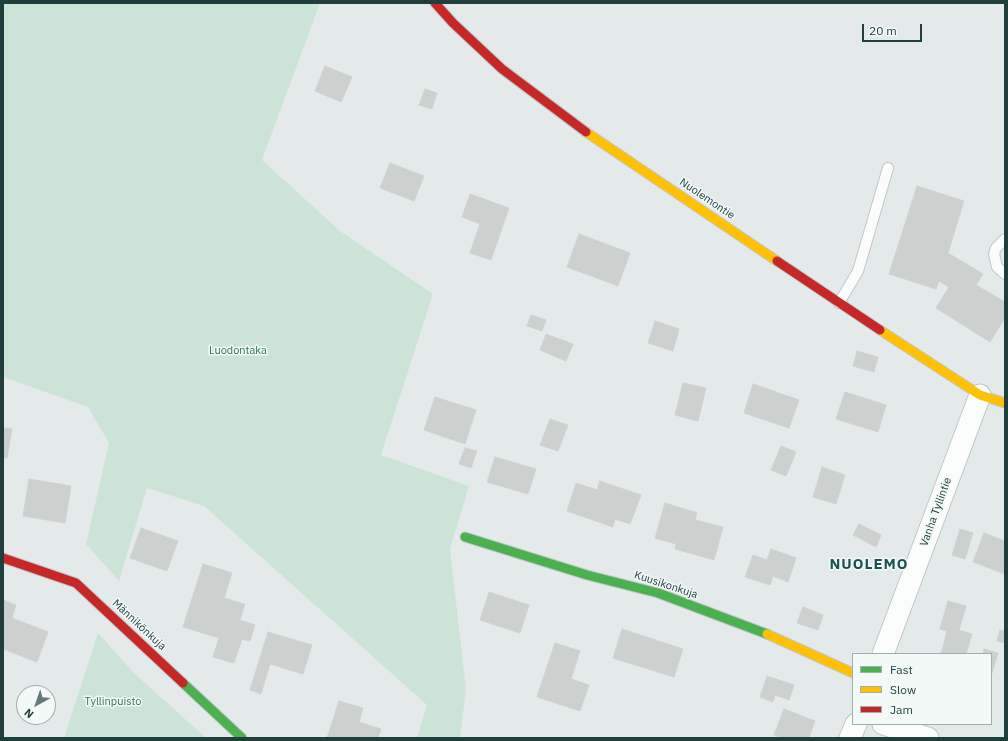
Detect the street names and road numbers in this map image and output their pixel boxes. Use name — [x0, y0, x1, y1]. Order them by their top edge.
street label: Nuolemontie — [677, 176, 737, 222]
street label: Vanha Tyllintie — [917, 476, 955, 548]
street label: Kuusikonkuja — [633, 569, 699, 601]
street label: Männikönkuja — [109, 597, 169, 653]

